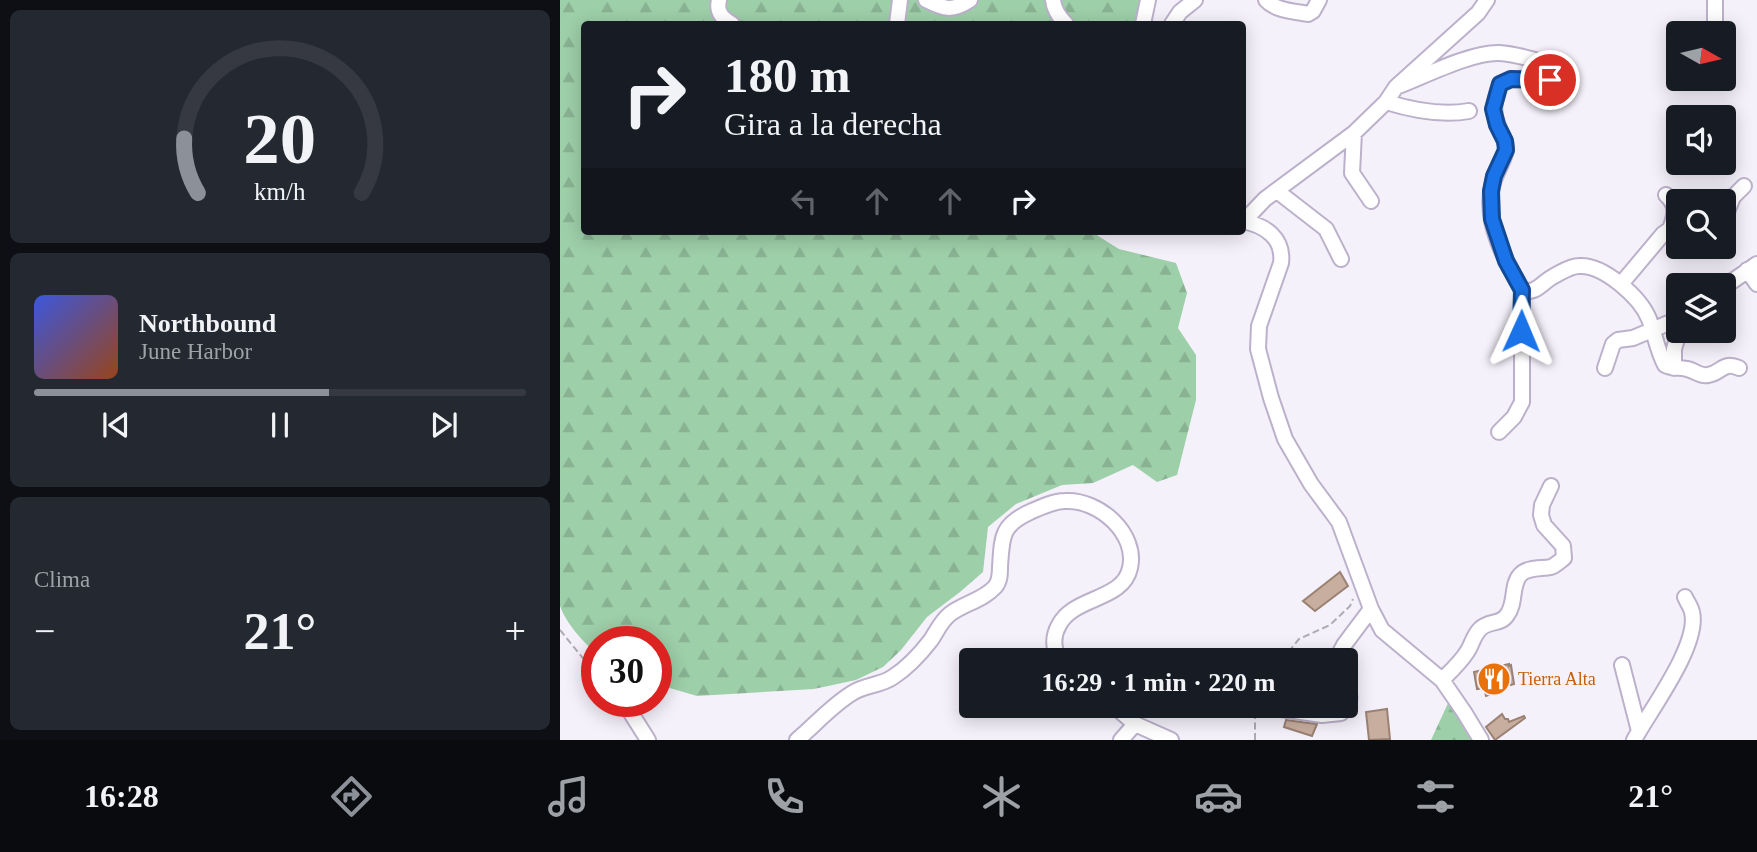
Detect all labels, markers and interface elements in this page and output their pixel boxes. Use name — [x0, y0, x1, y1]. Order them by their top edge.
north arrow — [1666, 21, 1736, 91]
map controls — [1666, 21, 1736, 343]
text: 180 m — [724, 48, 851, 103]
icon: right — [609, 49, 700, 140]
pin — [1520, 50, 1580, 110]
icon: arrive — [1531, 61, 1569, 99]
text: 20 — [244, 98, 316, 179]
button: sound — [1666, 105, 1736, 175]
text: Gira a la derecha — [724, 106, 942, 142]
text: km/h — [254, 177, 306, 204]
icon: left — [785, 182, 823, 220]
icon: ahead — [858, 182, 896, 220]
icon: ahead — [931, 182, 969, 220]
icon: right — [1004, 182, 1042, 220]
button: search — [1666, 189, 1736, 259]
button: layers — [1666, 273, 1736, 343]
position arrow — [1484, 294, 1558, 368]
text: Northbound — [139, 309, 276, 338]
text: June Harbor — [139, 339, 252, 364]
icon: previous — [97, 406, 135, 444]
icon: pause — [261, 406, 299, 444]
icon: next — [425, 406, 463, 444]
text: Clima — [34, 567, 90, 592]
text: 21° — [244, 603, 316, 660]
text: − — [34, 610, 55, 652]
text: + — [505, 610, 526, 652]
speed limit sign: 30 — [581, 626, 672, 717]
restaurant icon: Tierra Alta — [1475, 660, 1513, 698]
text: 16:29 · 1 min · 220 m — [1042, 668, 1276, 697]
place label: Tierra Alta — [1518, 669, 1596, 689]
icon: directions — [327, 772, 376, 821]
icon: music — [544, 772, 593, 821]
icon: phone — [760, 772, 809, 821]
icon: climate — [977, 772, 1026, 821]
icon: car — [1194, 772, 1243, 821]
icon: filters — [1411, 772, 1460, 821]
text: 16:28 — [84, 778, 159, 814]
text: 21° — [1628, 778, 1673, 814]

